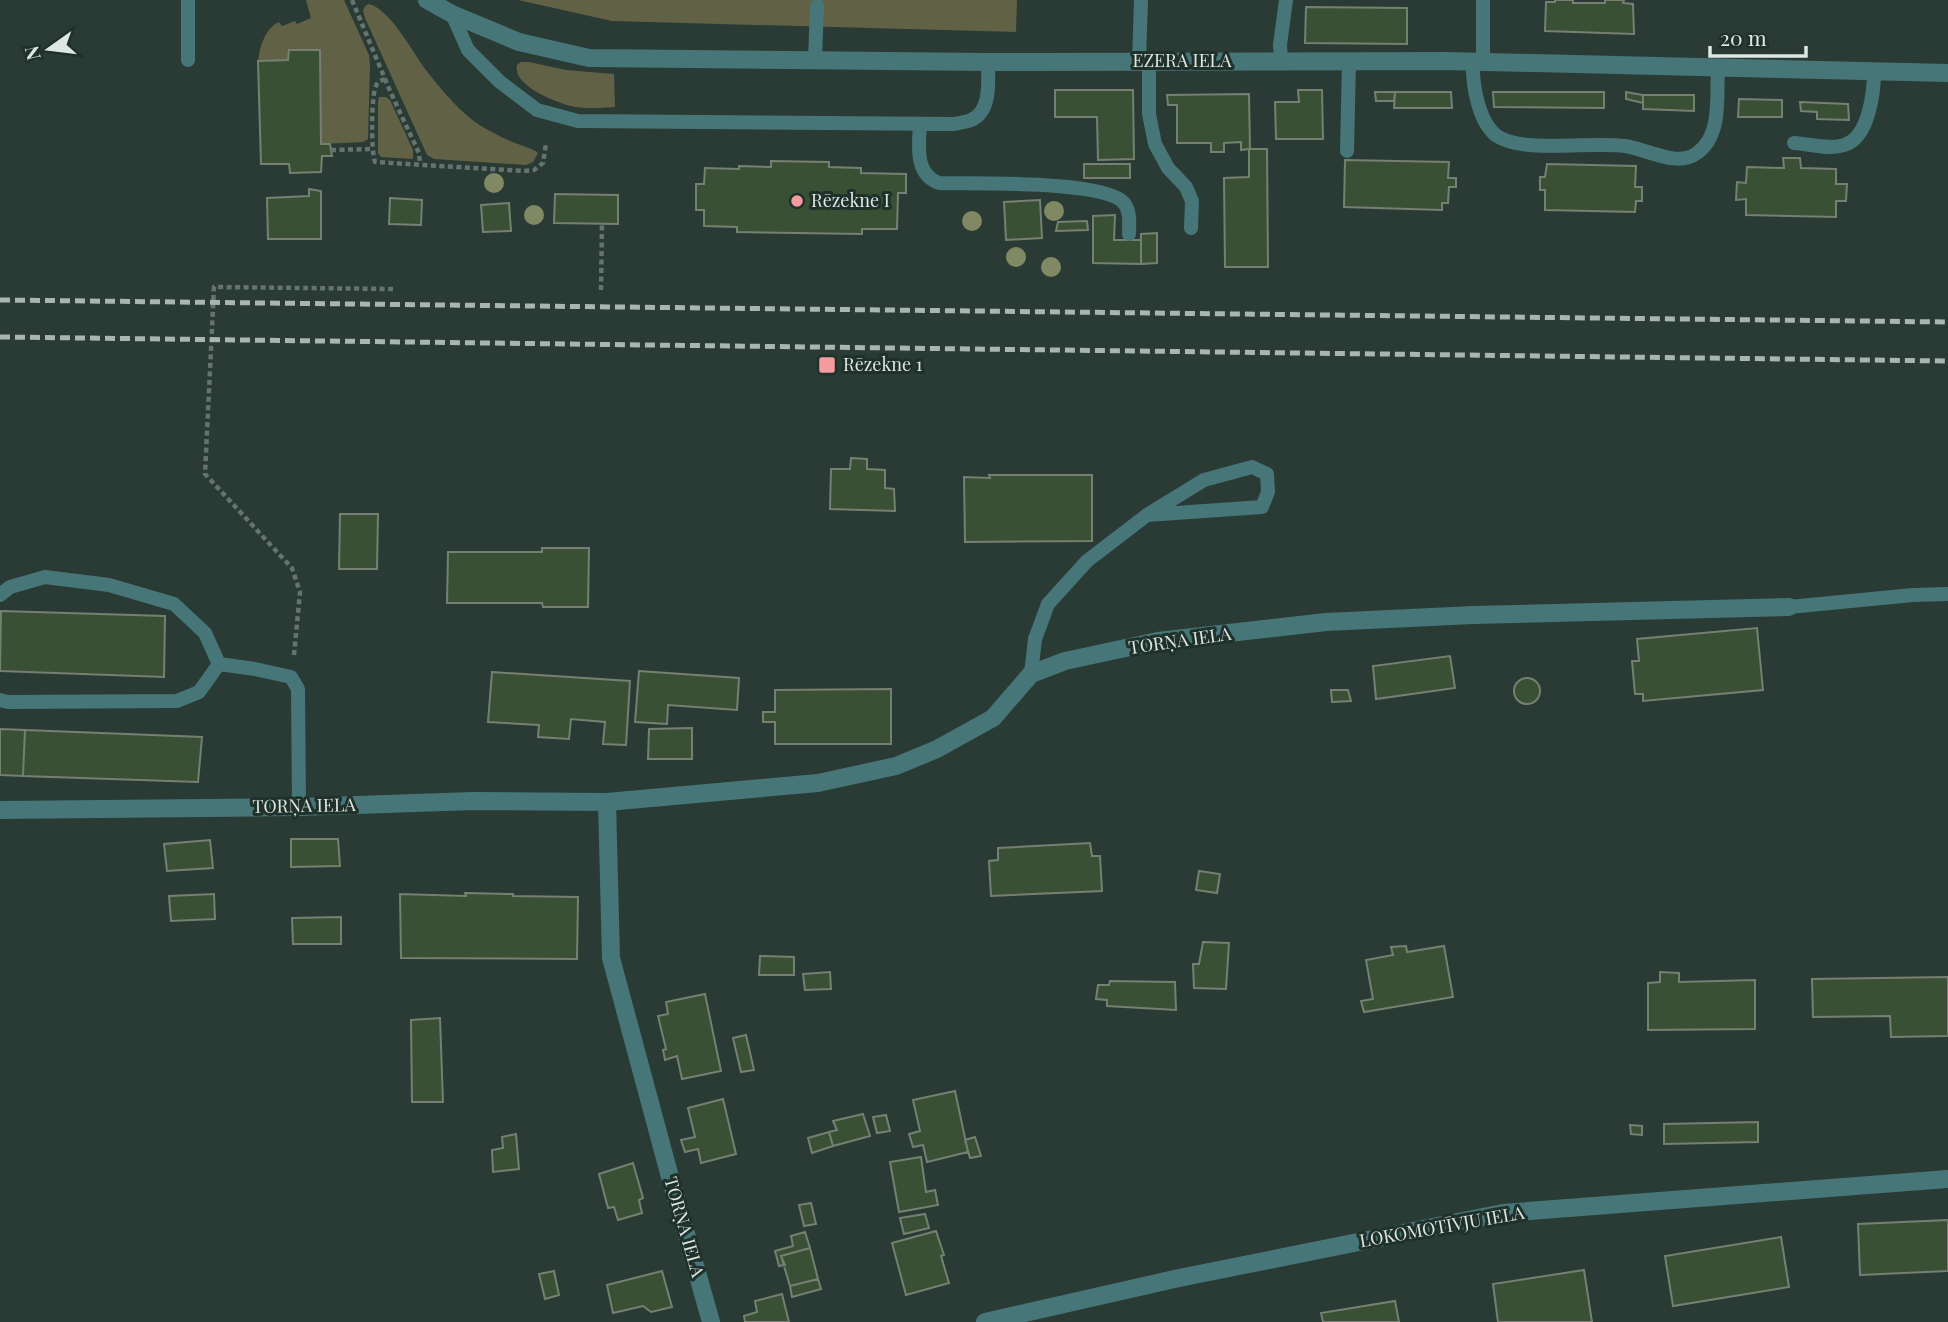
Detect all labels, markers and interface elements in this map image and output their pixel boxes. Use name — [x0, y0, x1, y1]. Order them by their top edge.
north arrow — [14, 14, 84, 84]
scale bar — [1710, 14, 1806, 58]
text: 20 m — [1720, 23, 1767, 51]
text: N — [17, 43, 46, 63]
street label: EZERA IELA — [1132, 48, 1232, 72]
place label: Rēzekne I — [811, 188, 890, 212]
marker: Rēzekne I — [789, 193, 805, 209]
place label: Rēzekne 1 — [843, 352, 923, 376]
marker: Rēzekne 1 — [817, 355, 837, 375]
street label: TORŅA IELA — [1127, 621, 1233, 659]
street label: TORŅA IELA — [252, 792, 357, 818]
street label: TORŅA IELA — [659, 1174, 711, 1280]
street label: LOKOMOTĪVJU IELA — [1358, 1200, 1527, 1252]

